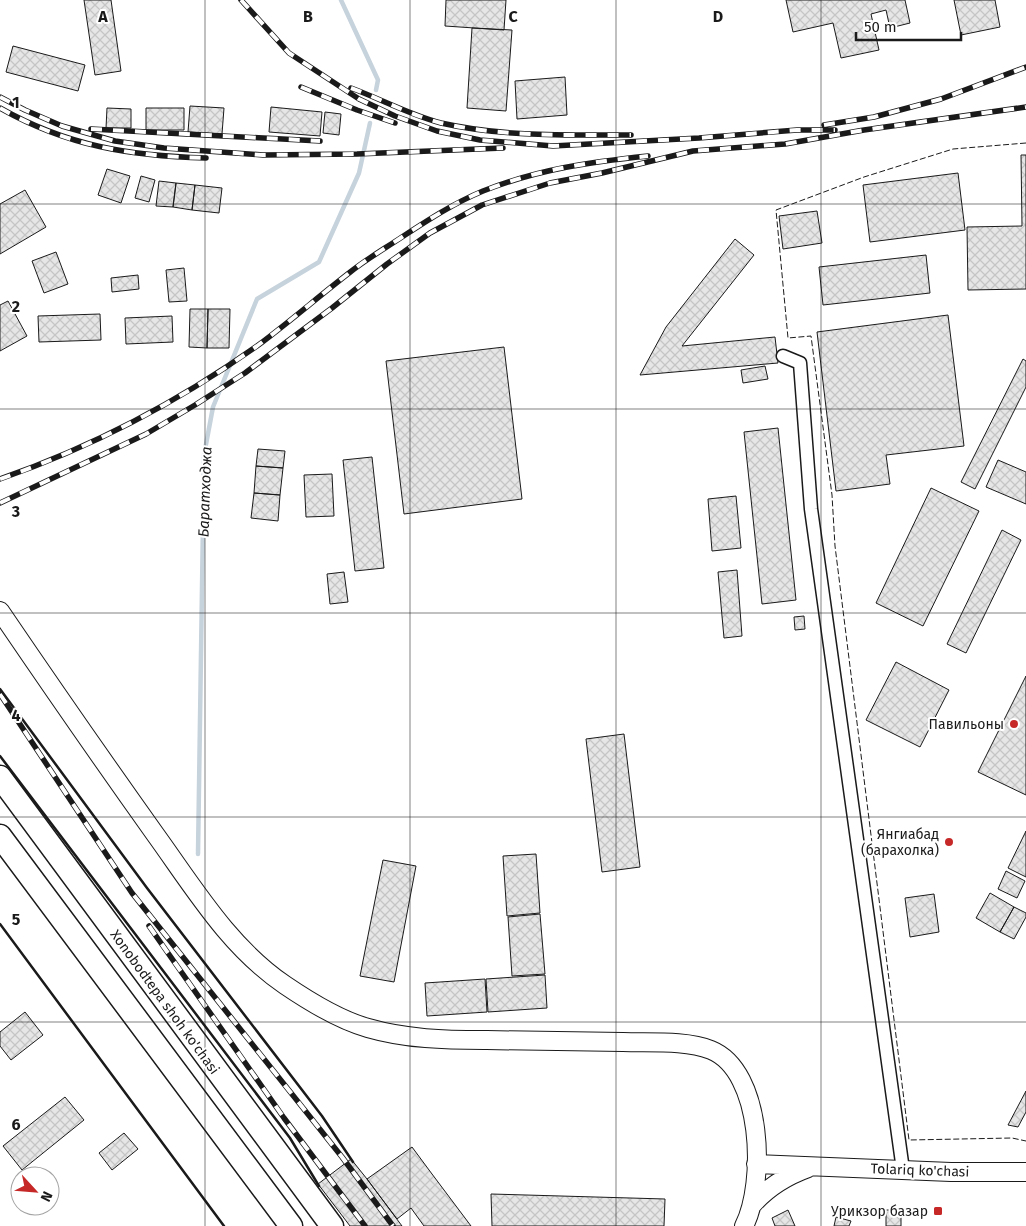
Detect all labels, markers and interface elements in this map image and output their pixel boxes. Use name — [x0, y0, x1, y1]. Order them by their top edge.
text: A — [97, 7, 108, 26]
text: B — [303, 7, 313, 26]
text: C — [508, 7, 518, 26]
text: D — [713, 7, 723, 26]
scale bar — [856, 10, 961, 42]
text: 50 m — [864, 18, 897, 36]
text: 1 — [12, 93, 20, 112]
text: 2 — [12, 297, 20, 316]
water label: Баратходжа — [194, 446, 216, 538]
text: 3 — [11, 502, 20, 521]
text: 4 — [11, 706, 21, 725]
place label: Павильоны — [929, 716, 1004, 733]
marker: Павильоны — [1008, 718, 1020, 730]
place label: Янгиабад (барахолка) — [861, 826, 939, 859]
marker: Янгиабад (барахолка) — [943, 836, 955, 848]
text: 5 — [12, 910, 21, 929]
street label: Xonobodtepa shoh ko'chasi — [106, 927, 223, 1078]
text: 6 — [11, 1115, 21, 1134]
street label: Tolariq ko'chasi — [870, 1160, 970, 1181]
north arrow — [10, 1166, 60, 1216]
text: N — [37, 1189, 56, 1204]
place label: Урикзор базар — [831, 1203, 928, 1220]
marker: Урикзор базар — [932, 1205, 944, 1217]

